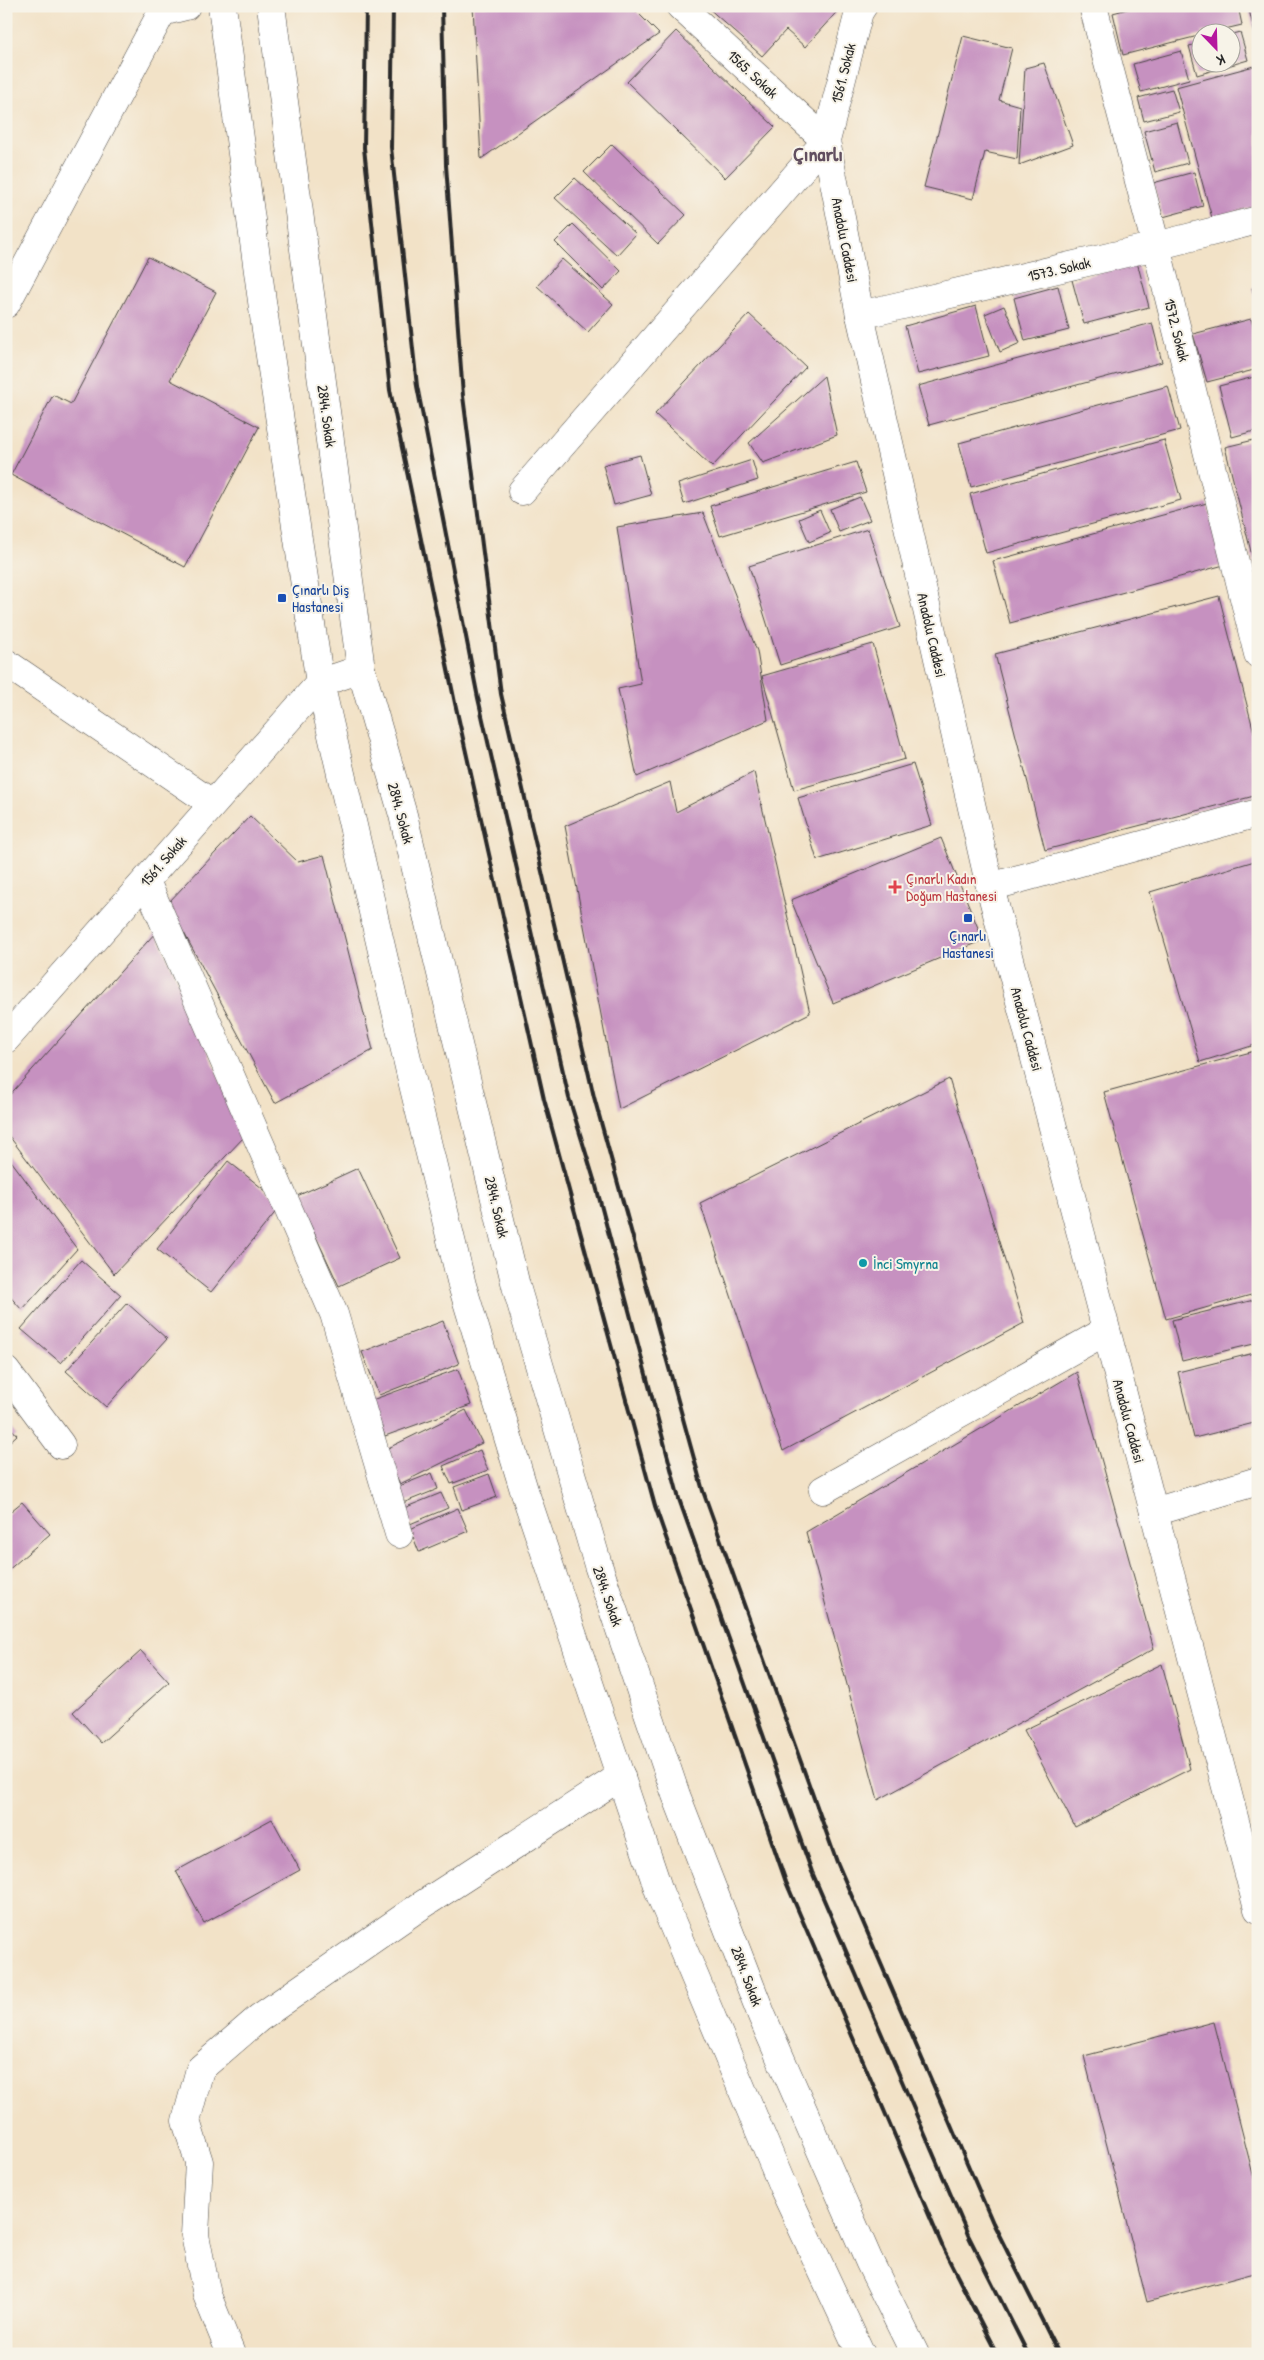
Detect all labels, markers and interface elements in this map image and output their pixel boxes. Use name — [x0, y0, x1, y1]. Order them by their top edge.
north arrow — [1192, 22, 1242, 72]
street label: 1561. Sokak — [825, 41, 861, 105]
street label: 1565. Sokak — [723, 45, 783, 103]
text: K — [1214, 50, 1228, 71]
district label: Çınarlı — [793, 140, 843, 167]
street label: Anadolu Caddesi — [826, 196, 864, 284]
street label: 1573. Sokak — [1026, 252, 1092, 286]
street label: 1572. Sokak — [1159, 296, 1195, 364]
street label: 2844. Sokak — [312, 383, 342, 449]
place label: Çınarlı Diş Hastanesi — [292, 579, 349, 617]
street label: Anadolu Caddesi — [912, 591, 952, 679]
marker: Çınarlı Diş Hastanesi — [276, 592, 288, 604]
street label: 2844. Sokak — [383, 780, 419, 846]
street label: 1561. Sokak — [135, 831, 191, 891]
place label: Çınarlı Kadın Doğum Hastanesi — [906, 868, 997, 906]
marker: Çınarlı Kadın Doğum Hastanesi — [888, 880, 902, 894]
marker: Çınarlı Hastanesi — [962, 912, 974, 924]
place label: Çınarlı Hastanesi — [942, 925, 994, 963]
street label: Anadolu Caddesi — [1006, 985, 1048, 1073]
street label: 2844. Sokak — [480, 1174, 514, 1240]
place label: İnci Smyrna — [873, 1253, 938, 1274]
marker: İnci Smyrna — [857, 1257, 869, 1269]
street label: Anadolu Caddesi — [1108, 1377, 1150, 1465]
street label: 2844. Sokak — [588, 1563, 628, 1629]
street label: 2844. Sokak — [726, 1943, 768, 2009]

